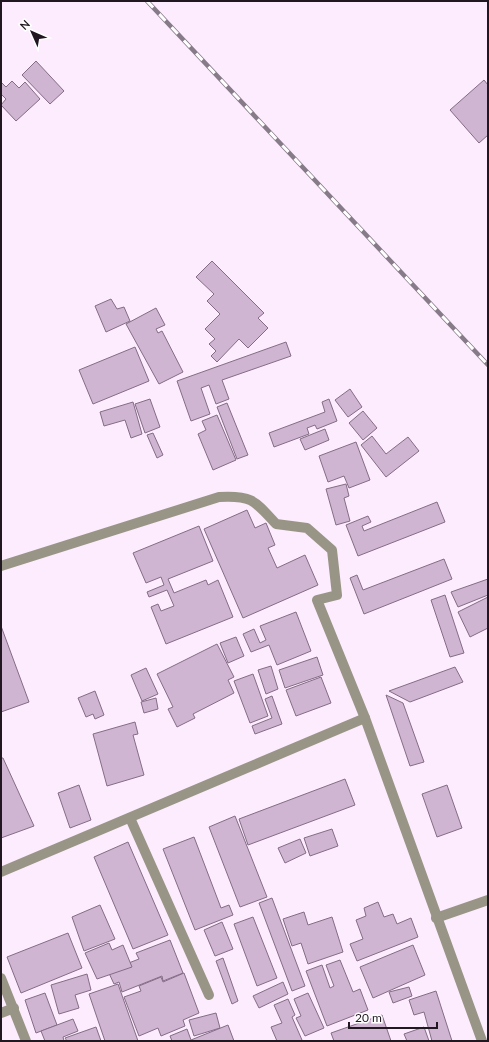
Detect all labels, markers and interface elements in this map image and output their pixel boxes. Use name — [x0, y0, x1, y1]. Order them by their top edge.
north arrow — [12, 12, 52, 52]
text: N — [17, 17, 32, 32]
scale bar — [349, 1004, 437, 1030]
text: 20 m — [355, 1010, 382, 1025]

